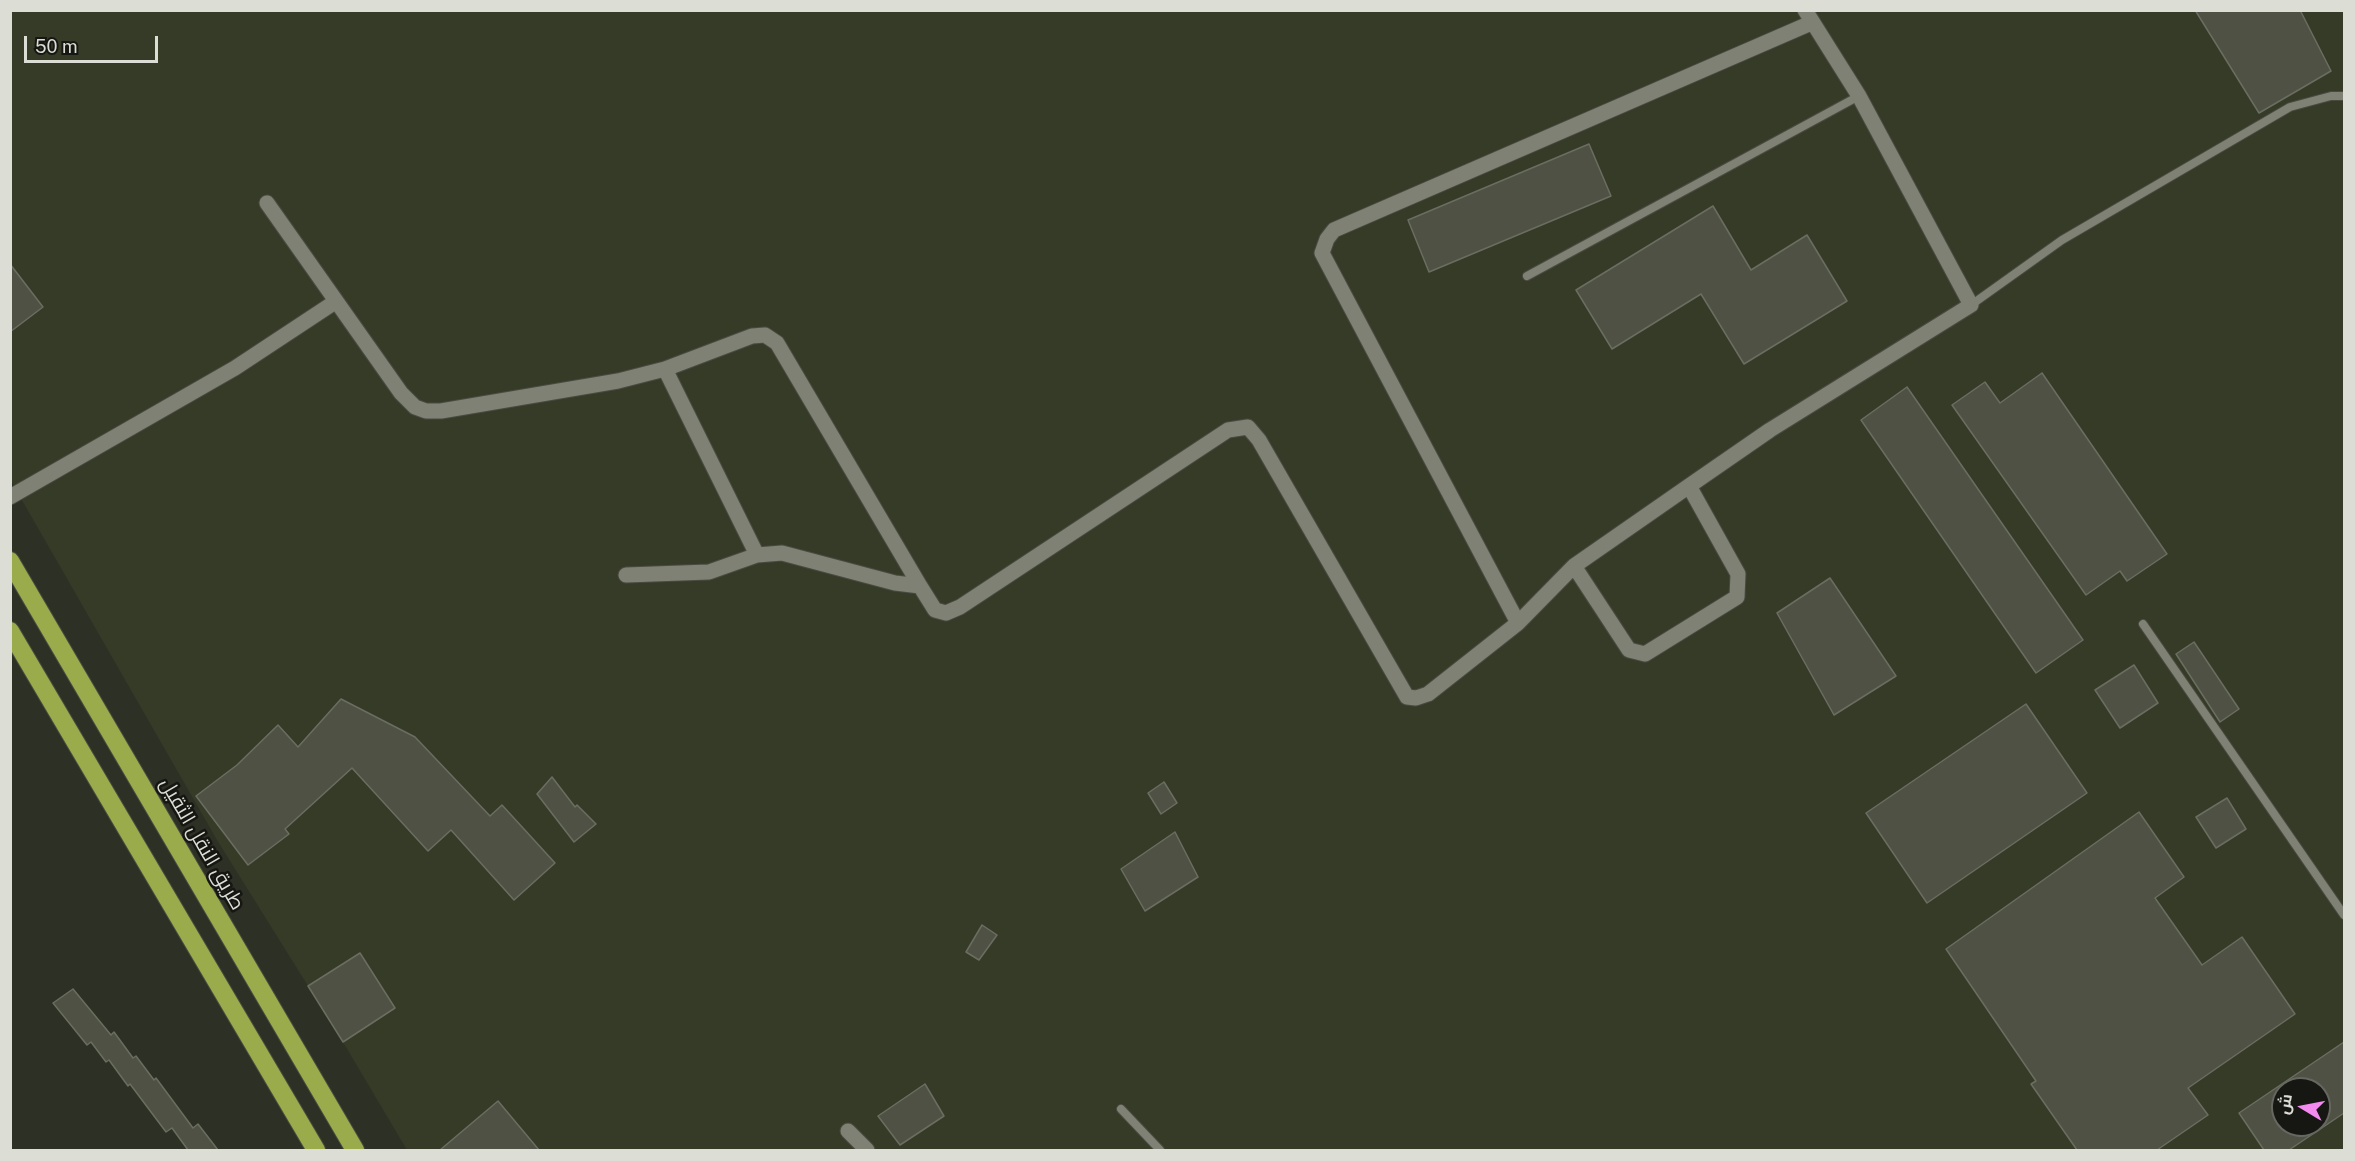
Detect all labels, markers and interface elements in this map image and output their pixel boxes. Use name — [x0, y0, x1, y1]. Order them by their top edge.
scale bar — [27, 24, 160, 62]
text: 50 m — [35, 36, 78, 57]
street label: طريق النقل الثقيل — [155, 774, 249, 914]
north arrow — [2271, 1077, 2331, 1137]
text: ش — [2274, 1092, 2296, 1116]

